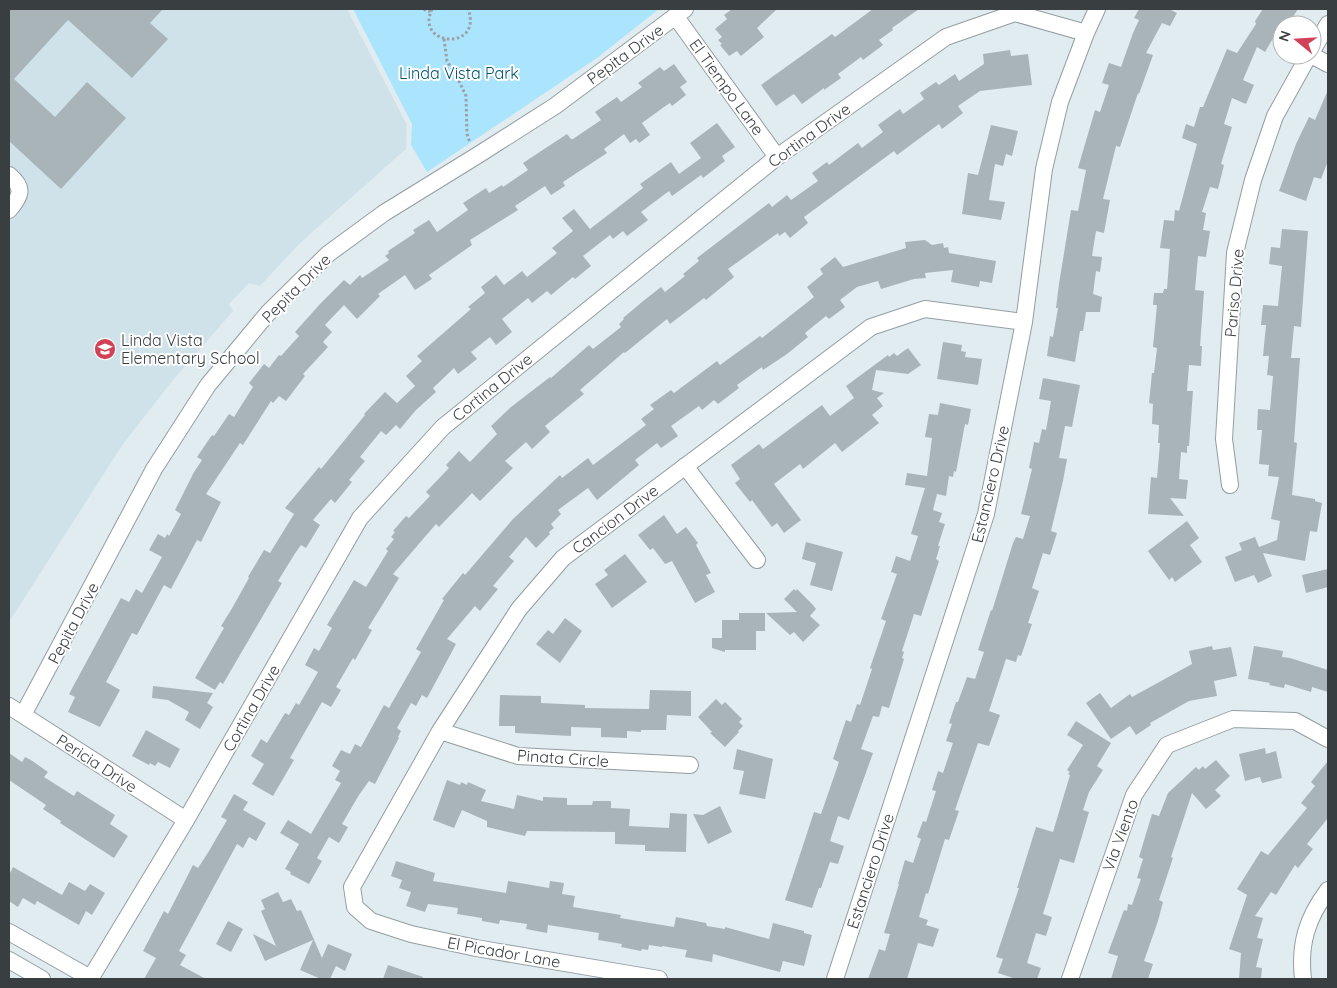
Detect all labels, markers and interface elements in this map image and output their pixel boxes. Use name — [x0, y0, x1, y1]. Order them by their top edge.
north arrow — [1272, 15, 1322, 65]
street label: Pepita Drive — [583, 20, 667, 88]
text: N — [1274, 28, 1295, 44]
street label: El Tiempo Lane — [685, 35, 769, 139]
park label: Linda Vista Park — [399, 63, 519, 83]
street label: Cortina Drive — [764, 98, 854, 172]
street label: Pariso Drive — [1220, 248, 1248, 338]
street label: Pepita Drive — [257, 249, 335, 327]
place label: Linda Vista Elementary School — [121, 330, 260, 368]
school or university icon: Linda Vista Elementary School — [93, 337, 117, 361]
street label: Cortina Drive — [448, 349, 536, 425]
street label: Estanciero Drive — [967, 423, 1013, 545]
street label: Cancion Drive — [568, 480, 662, 558]
street label: Pepita Drive — [43, 579, 103, 667]
street label: Cortina Drive — [218, 661, 284, 755]
street label: Pericia Drive — [53, 729, 141, 797]
street label: Pinata Circle — [516, 745, 610, 771]
street label: Via Viento — [1098, 796, 1142, 874]
street label: Estanciero Drive — [842, 811, 898, 931]
street label: El Picador Lane — [446, 932, 562, 972]

